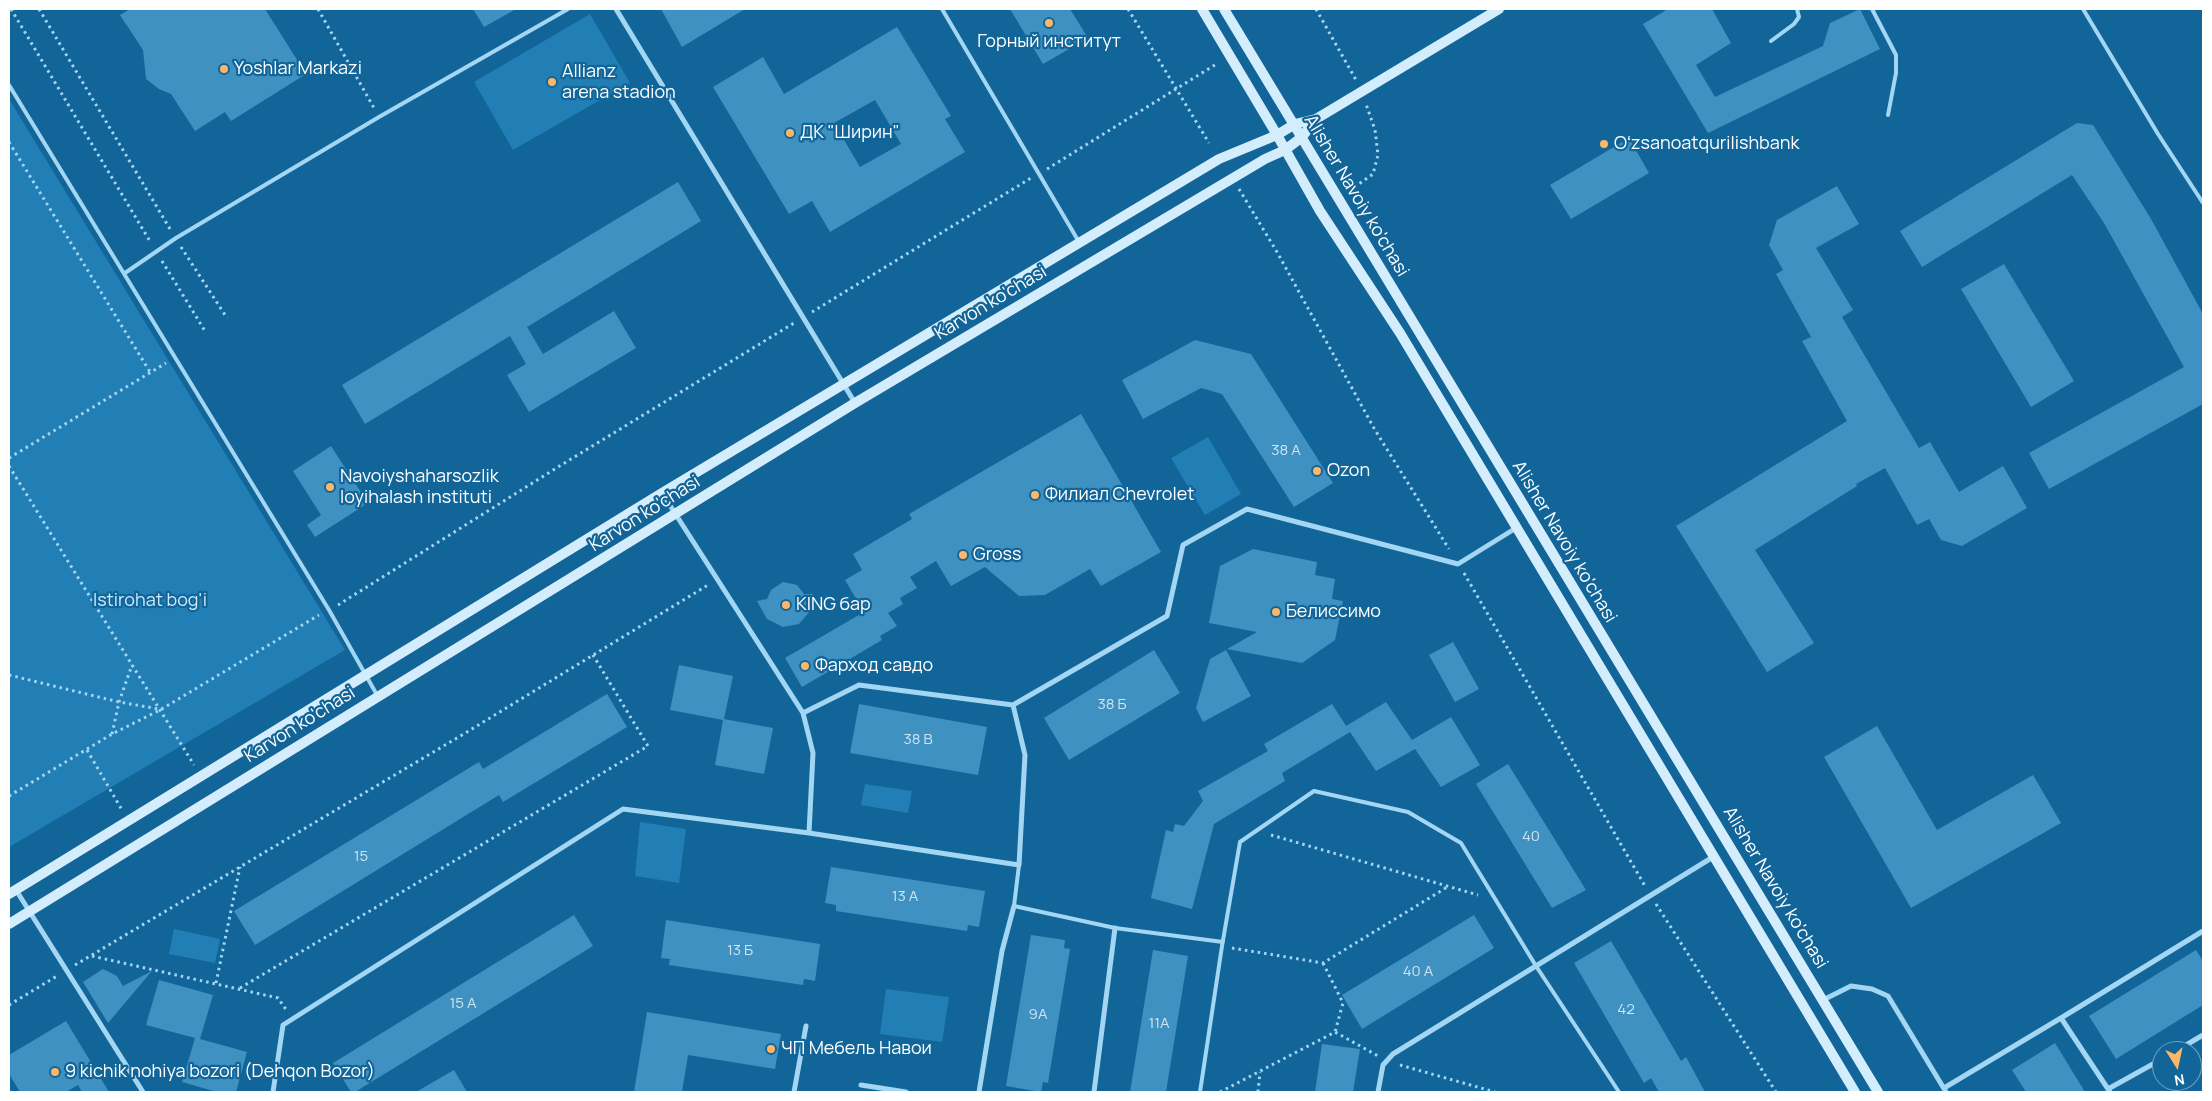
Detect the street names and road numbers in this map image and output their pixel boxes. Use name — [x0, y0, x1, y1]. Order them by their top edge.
street label: Alisher Navoiy ko'chasi — [1299, 111, 1413, 281]
street label: Karvon ko'chasi — [931, 261, 1051, 345]
street label: Alisher Navoiy ko'chasi — [1507, 457, 1621, 627]
street label: Karvon ko'chasi — [586, 471, 704, 557]
street label: Karvon ko'chasi — [241, 682, 359, 768]
street label: Alisher Navoiy ko'chasi — [1718, 803, 1832, 973]

